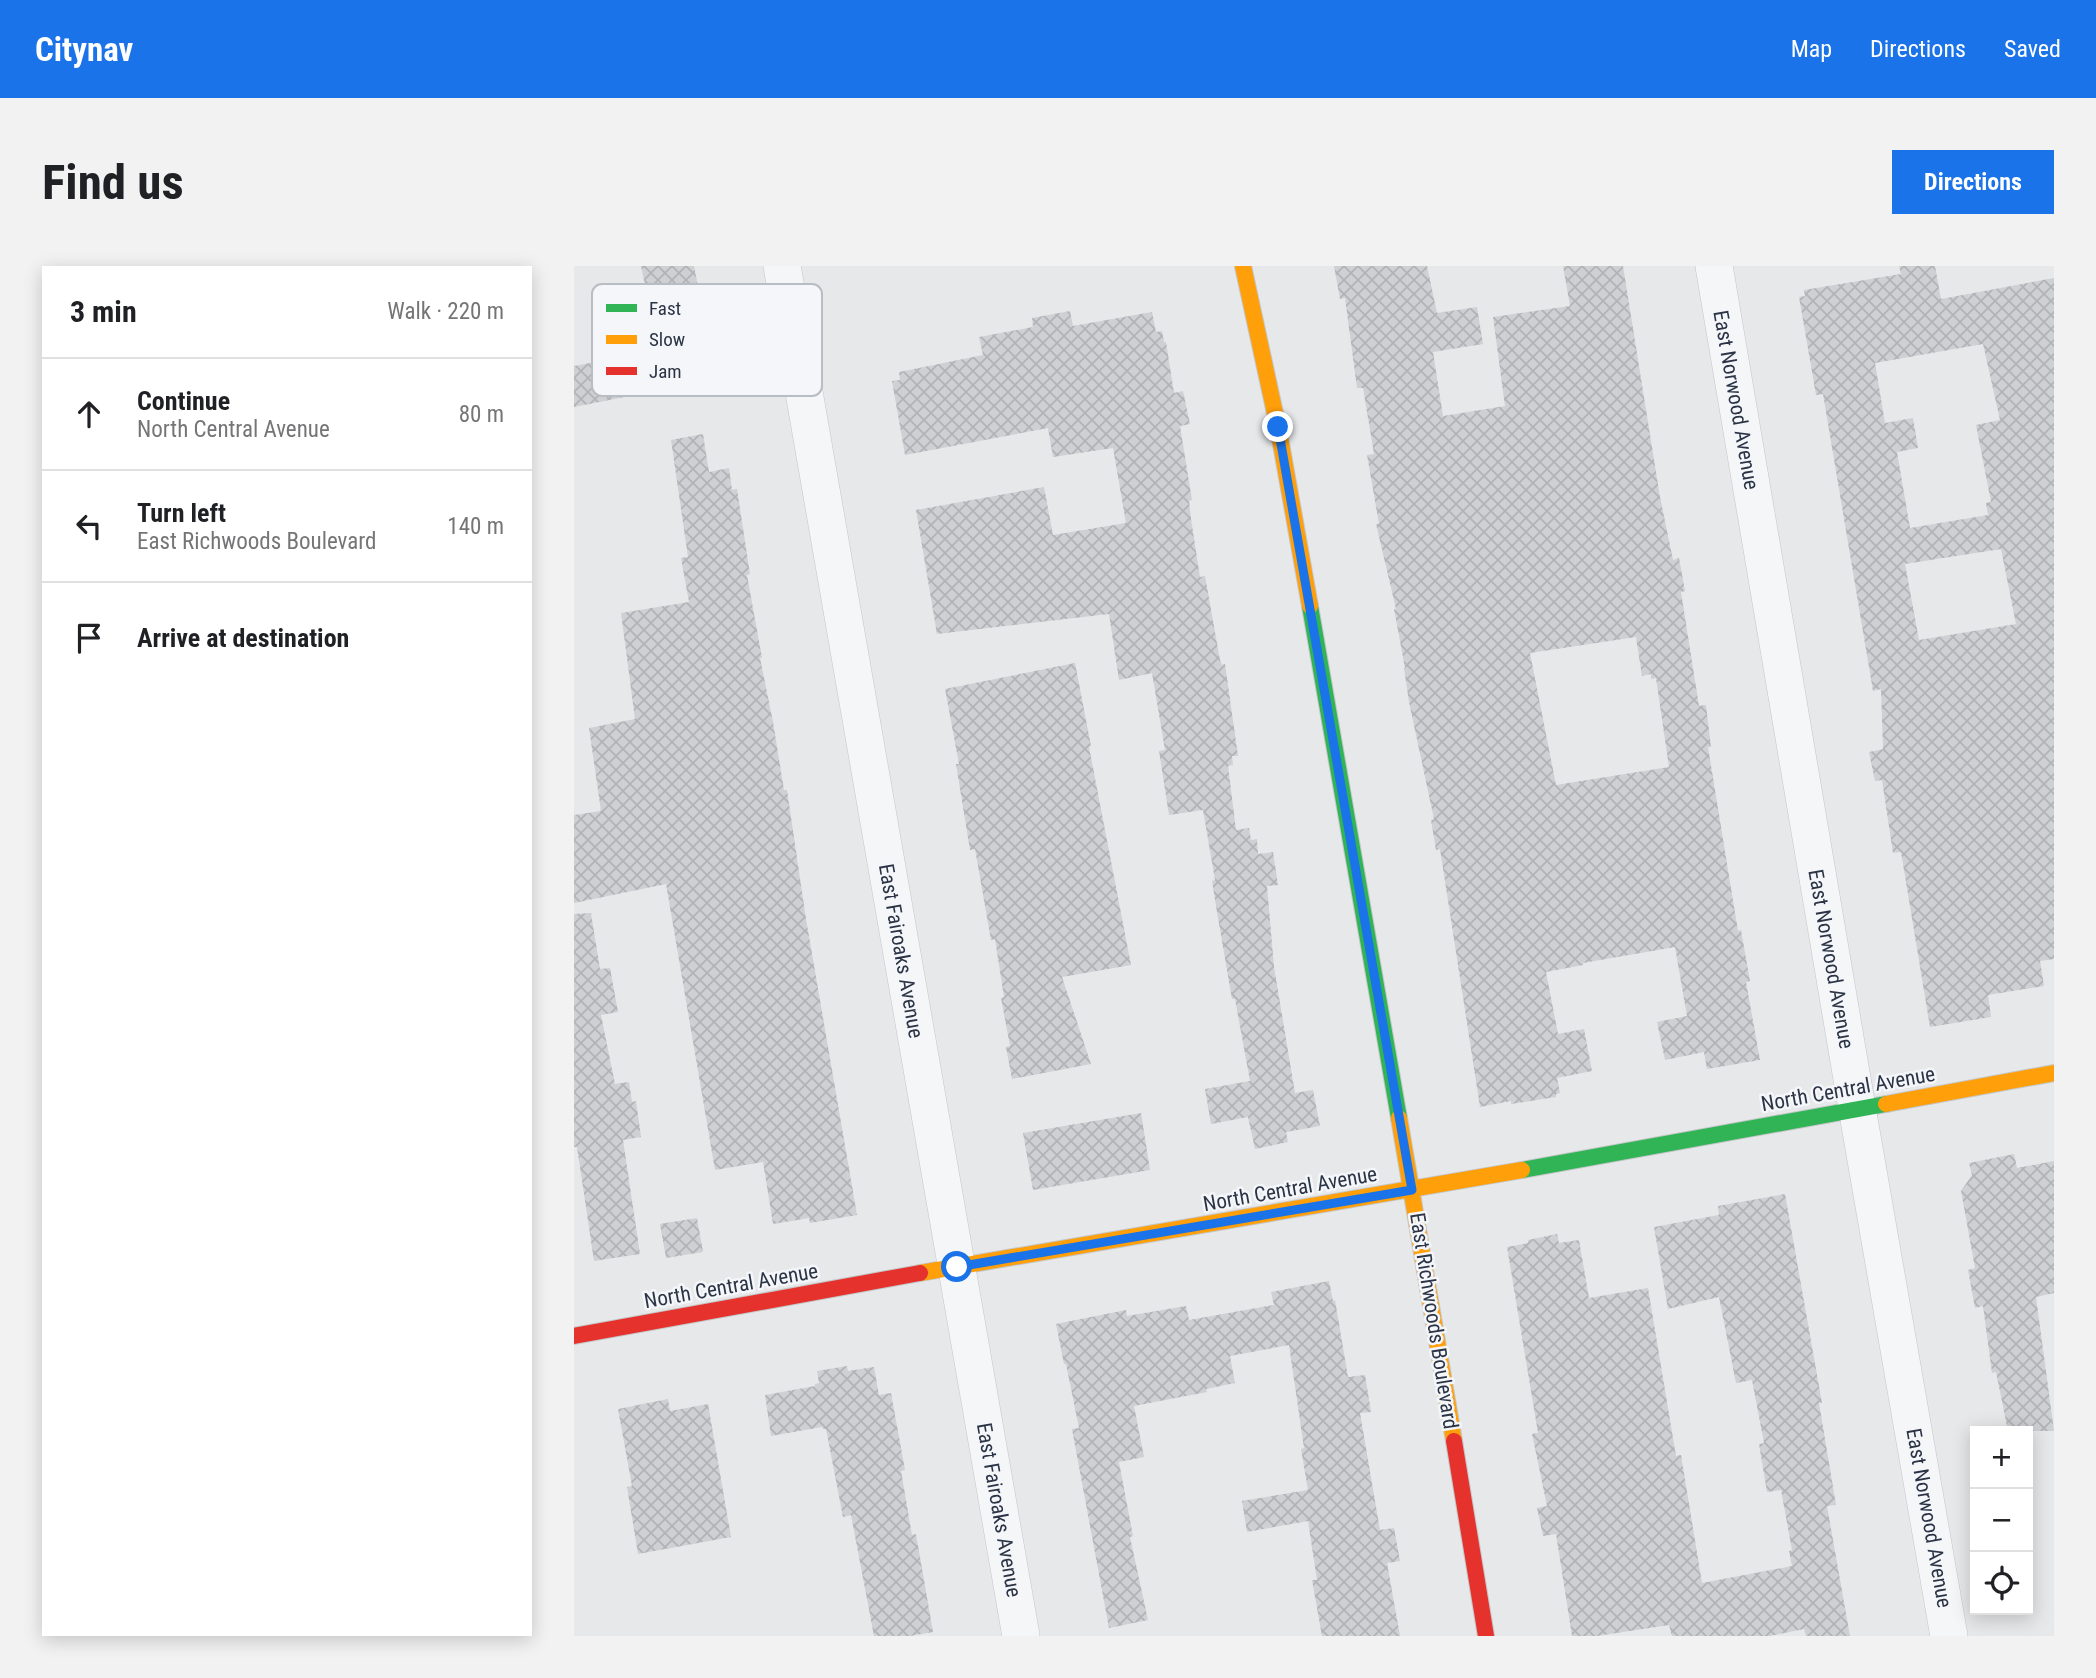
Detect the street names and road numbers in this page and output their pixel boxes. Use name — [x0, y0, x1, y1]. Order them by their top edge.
street label: East Norwood Avenue — [1708, 308, 1764, 492]
street label: East Fairoaks Avenue — [874, 862, 928, 1040]
street label: East Norwood Avenue — [1803, 867, 1859, 1051]
street label: North Central Avenue — [1759, 1062, 1937, 1116]
street label: North Central Avenue — [1201, 1162, 1379, 1216]
street label: East Richwoods Boulevard — [1405, 1211, 1463, 1431]
street label: North Central Avenue — [642, 1259, 820, 1313]
street label: East Fairoaks Avenue — [972, 1421, 1026, 1599]
street label: East Norwood Avenue — [1901, 1426, 1957, 1610]

